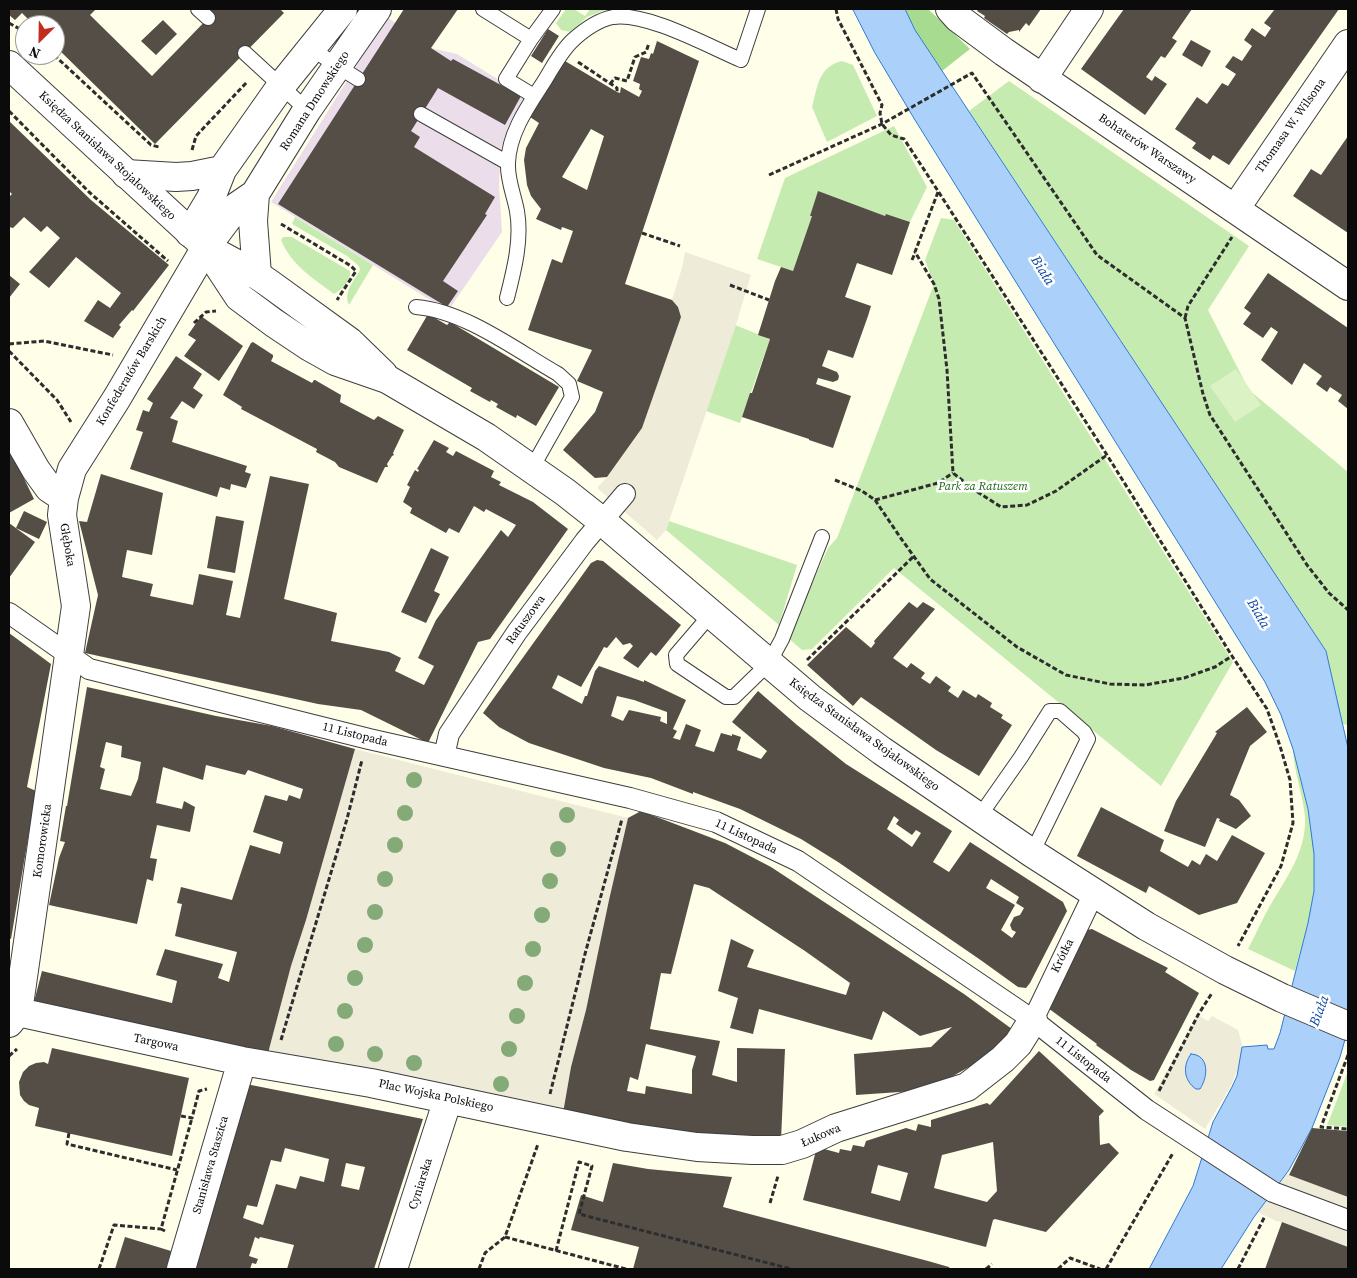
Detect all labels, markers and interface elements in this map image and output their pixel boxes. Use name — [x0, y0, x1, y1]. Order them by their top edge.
north arrow — [15, 15, 65, 65]
text: N — [26, 42, 43, 64]
street label: Romana Dmowskiego — [277, 48, 353, 154]
street label: Thomasa W. Wilsona — [1253, 76, 1329, 176]
street label: Księdza Stanisława Stojałowskiego — [35, 89, 179, 223]
street label: Bohaterów Warszawy — [1095, 111, 1199, 187]
water label: Biała — [1027, 253, 1057, 289]
street label: Konfederatów Barskich — [94, 314, 170, 428]
park label: Park za Ratuszem — [938, 480, 1028, 494]
street label: Głęboka — [56, 522, 78, 568]
street label: Ratuszowa — [503, 593, 549, 647]
water label: Biała — [1243, 596, 1273, 632]
street label: Księdza Stanisława Stojałowskiego — [786, 676, 942, 794]
street label: 11 Listopada — [321, 720, 389, 750]
street label: Komorowicka — [31, 803, 55, 879]
street label: 11 Listopada — [713, 816, 779, 858]
street label: Krótka — [1049, 937, 1077, 975]
water label: Biała — [1307, 993, 1333, 1029]
street label: Targowa — [132, 1031, 180, 1055]
street label: 11 Listopada — [1052, 1034, 1114, 1086]
street label: Plac Wojska Polskiego — [377, 1077, 495, 1115]
street label: Stanisława Staszica — [190, 1114, 232, 1216]
street label: Łukowa — [799, 1121, 843, 1151]
street label: Cyniarska — [406, 1156, 436, 1212]

